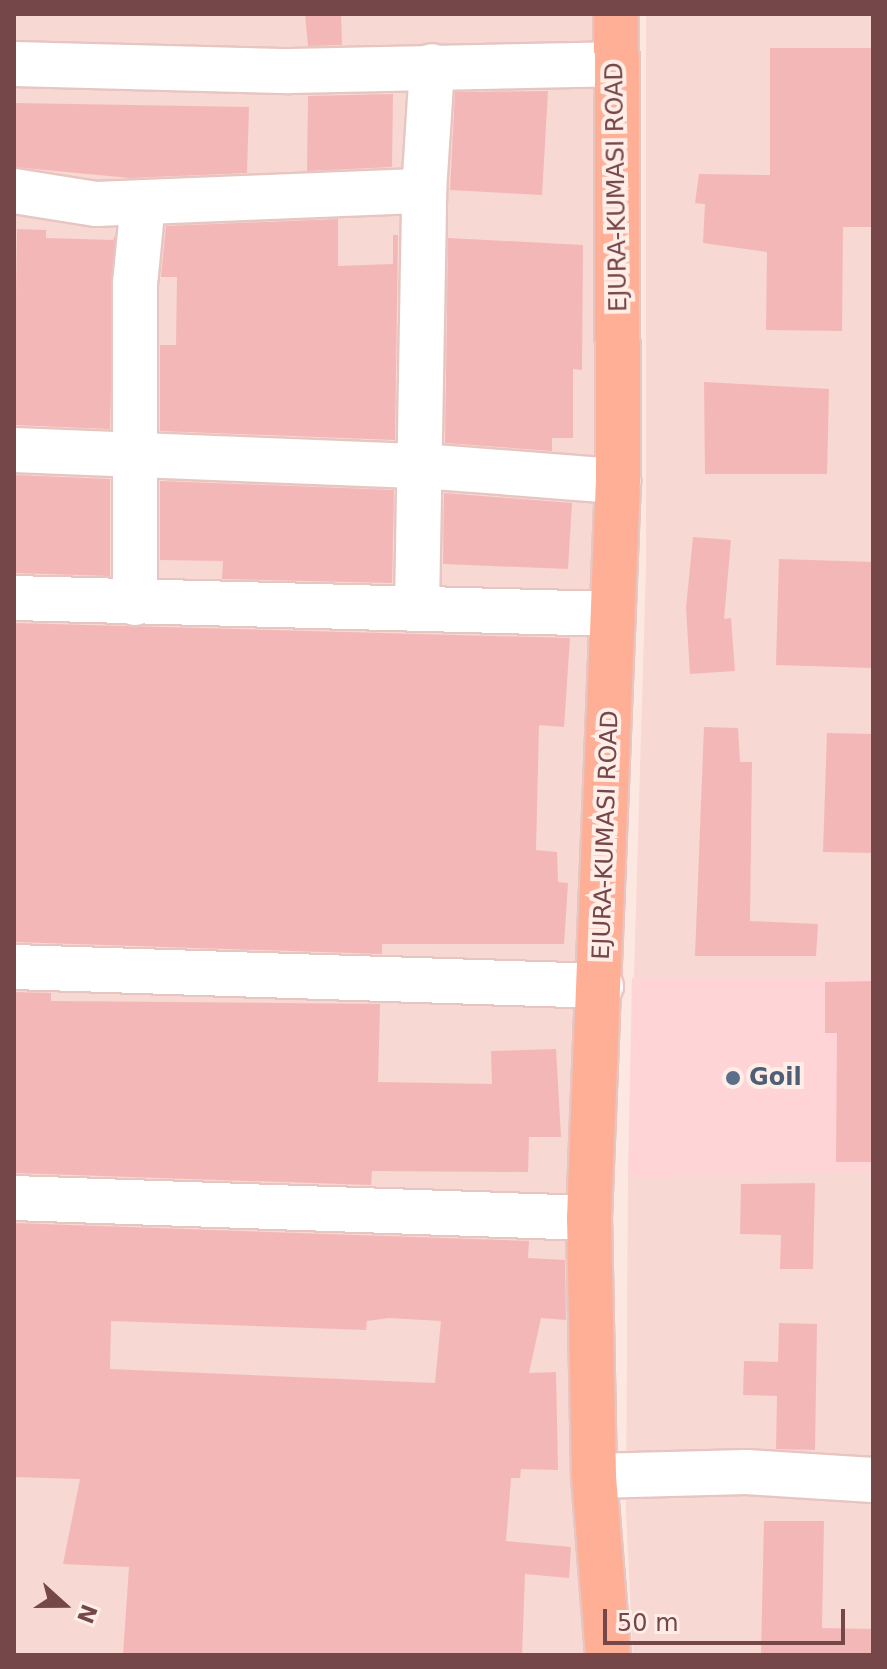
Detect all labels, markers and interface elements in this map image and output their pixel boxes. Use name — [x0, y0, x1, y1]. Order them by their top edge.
street label: EJURA-KUMASI ROAD — [600, 62, 634, 312]
street label: EJURA-KUMASI ROAD — [587, 710, 625, 960]
place label: Goil — [749, 1064, 802, 1092]
marker: Goil — [724, 1069, 742, 1087]
north arrow — [24, 1565, 104, 1645]
scale bar — [607, 1593, 849, 1643]
text: N — [72, 1601, 102, 1627]
text: 50 m — [617, 1609, 679, 1637]

